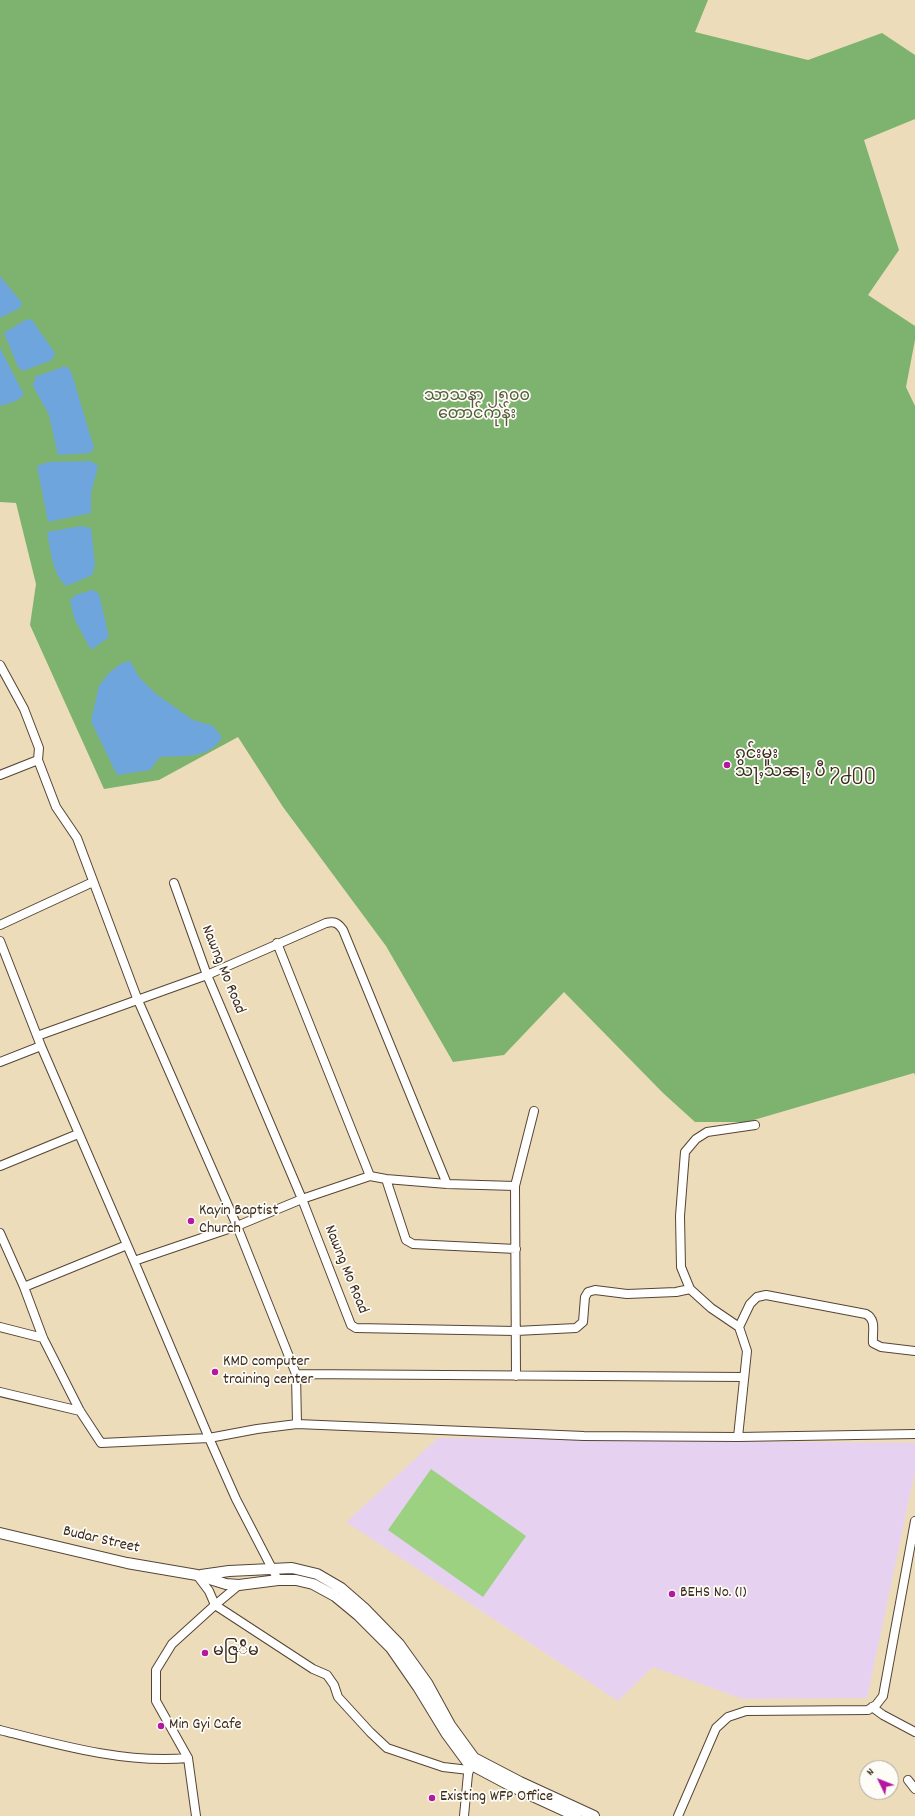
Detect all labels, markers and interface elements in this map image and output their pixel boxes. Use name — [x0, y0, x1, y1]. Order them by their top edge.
park label: သာသနာ ၂၅၀၀ တောင်ကုန်း — [424, 388, 530, 426]
place label: ၵွင်းမူး သႃႇသၼႃႇ ပီ ႒႕႐႐ — [735, 746, 876, 784]
marker: ၵွင်းမူး သႃႇသၼႃႇ ပီ ႒႕႐႐ — [722, 760, 732, 770]
street label: Nawng Mo Road — [196, 923, 248, 1017]
place label: Kayin Baptist Church — [199, 1202, 278, 1240]
marker: Kayin Baptist Church — [186, 1216, 196, 1226]
street label: Nawng Mo Road — [319, 1223, 371, 1317]
place label: KMD computer training center — [223, 1353, 313, 1391]
marker: KMD computer training center — [210, 1367, 220, 1377]
street label: Budar Street — [61, 1523, 141, 1559]
place label: BEHS No. (1) — [680, 1584, 747, 1604]
marker: BEHS No. (1) — [667, 1589, 677, 1599]
place label: မဇြ်ိမ — [213, 1643, 259, 1663]
marker: မဇြ်ိမ — [200, 1648, 210, 1658]
place label: Min Gyi Cafe — [169, 1716, 242, 1736]
marker: Min Gyi Cafe — [156, 1721, 166, 1731]
north arrow — [859, 1760, 899, 1800]
text: N — [863, 1765, 879, 1780]
place label: Existing WFP Office — [440, 1788, 553, 1808]
marker: Existing WFP Office — [427, 1793, 437, 1803]

